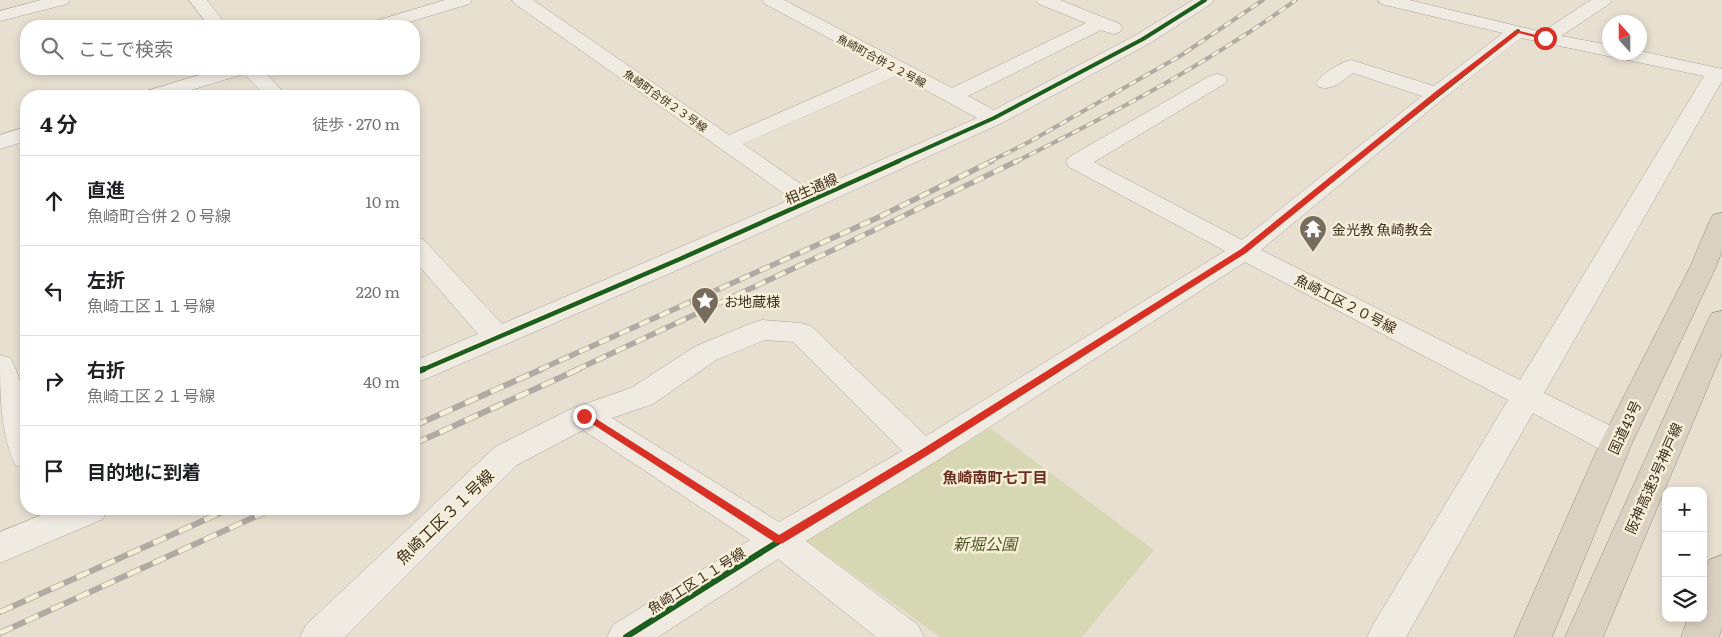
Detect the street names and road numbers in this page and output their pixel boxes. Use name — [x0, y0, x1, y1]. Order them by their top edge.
street label: 魚崎町合併２２号線 — [835, 30, 929, 90]
street label: 魚崎町合併２３号線 — [621, 65, 711, 135]
street label: 相生通線 — [781, 167, 841, 209]
street label: 魚崎工区２０号線 — [1292, 269, 1400, 337]
street label: 国道43号 — [1603, 397, 1645, 457]
street label: 阪神高速3号神戸線 — [1620, 419, 1686, 537]
street label: 魚崎工区３１号線 — [390, 463, 498, 569]
street label: 魚崎工区１１号線 — [643, 542, 749, 618]

